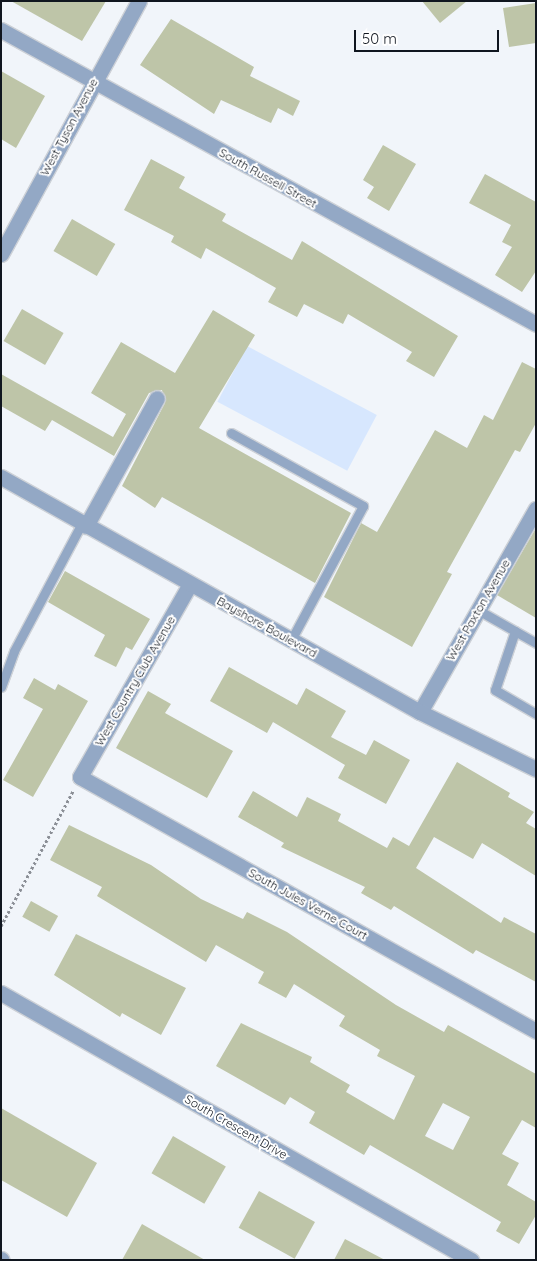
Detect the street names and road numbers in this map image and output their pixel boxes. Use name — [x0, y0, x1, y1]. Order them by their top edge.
street label: West Tyson Avenue — [37, 76, 101, 178]
street label: South Russell Street — [217, 145, 319, 211]
street label: West Paxton Avenue — [443, 557, 513, 663]
street label: Bayshore Boulevard — [214, 593, 320, 661]
street label: West Country Club Avenue — [92, 613, 178, 749]
street label: South Jules Verne Court — [246, 865, 370, 943]
street label: South Crescent Drive — [182, 1092, 290, 1162]

